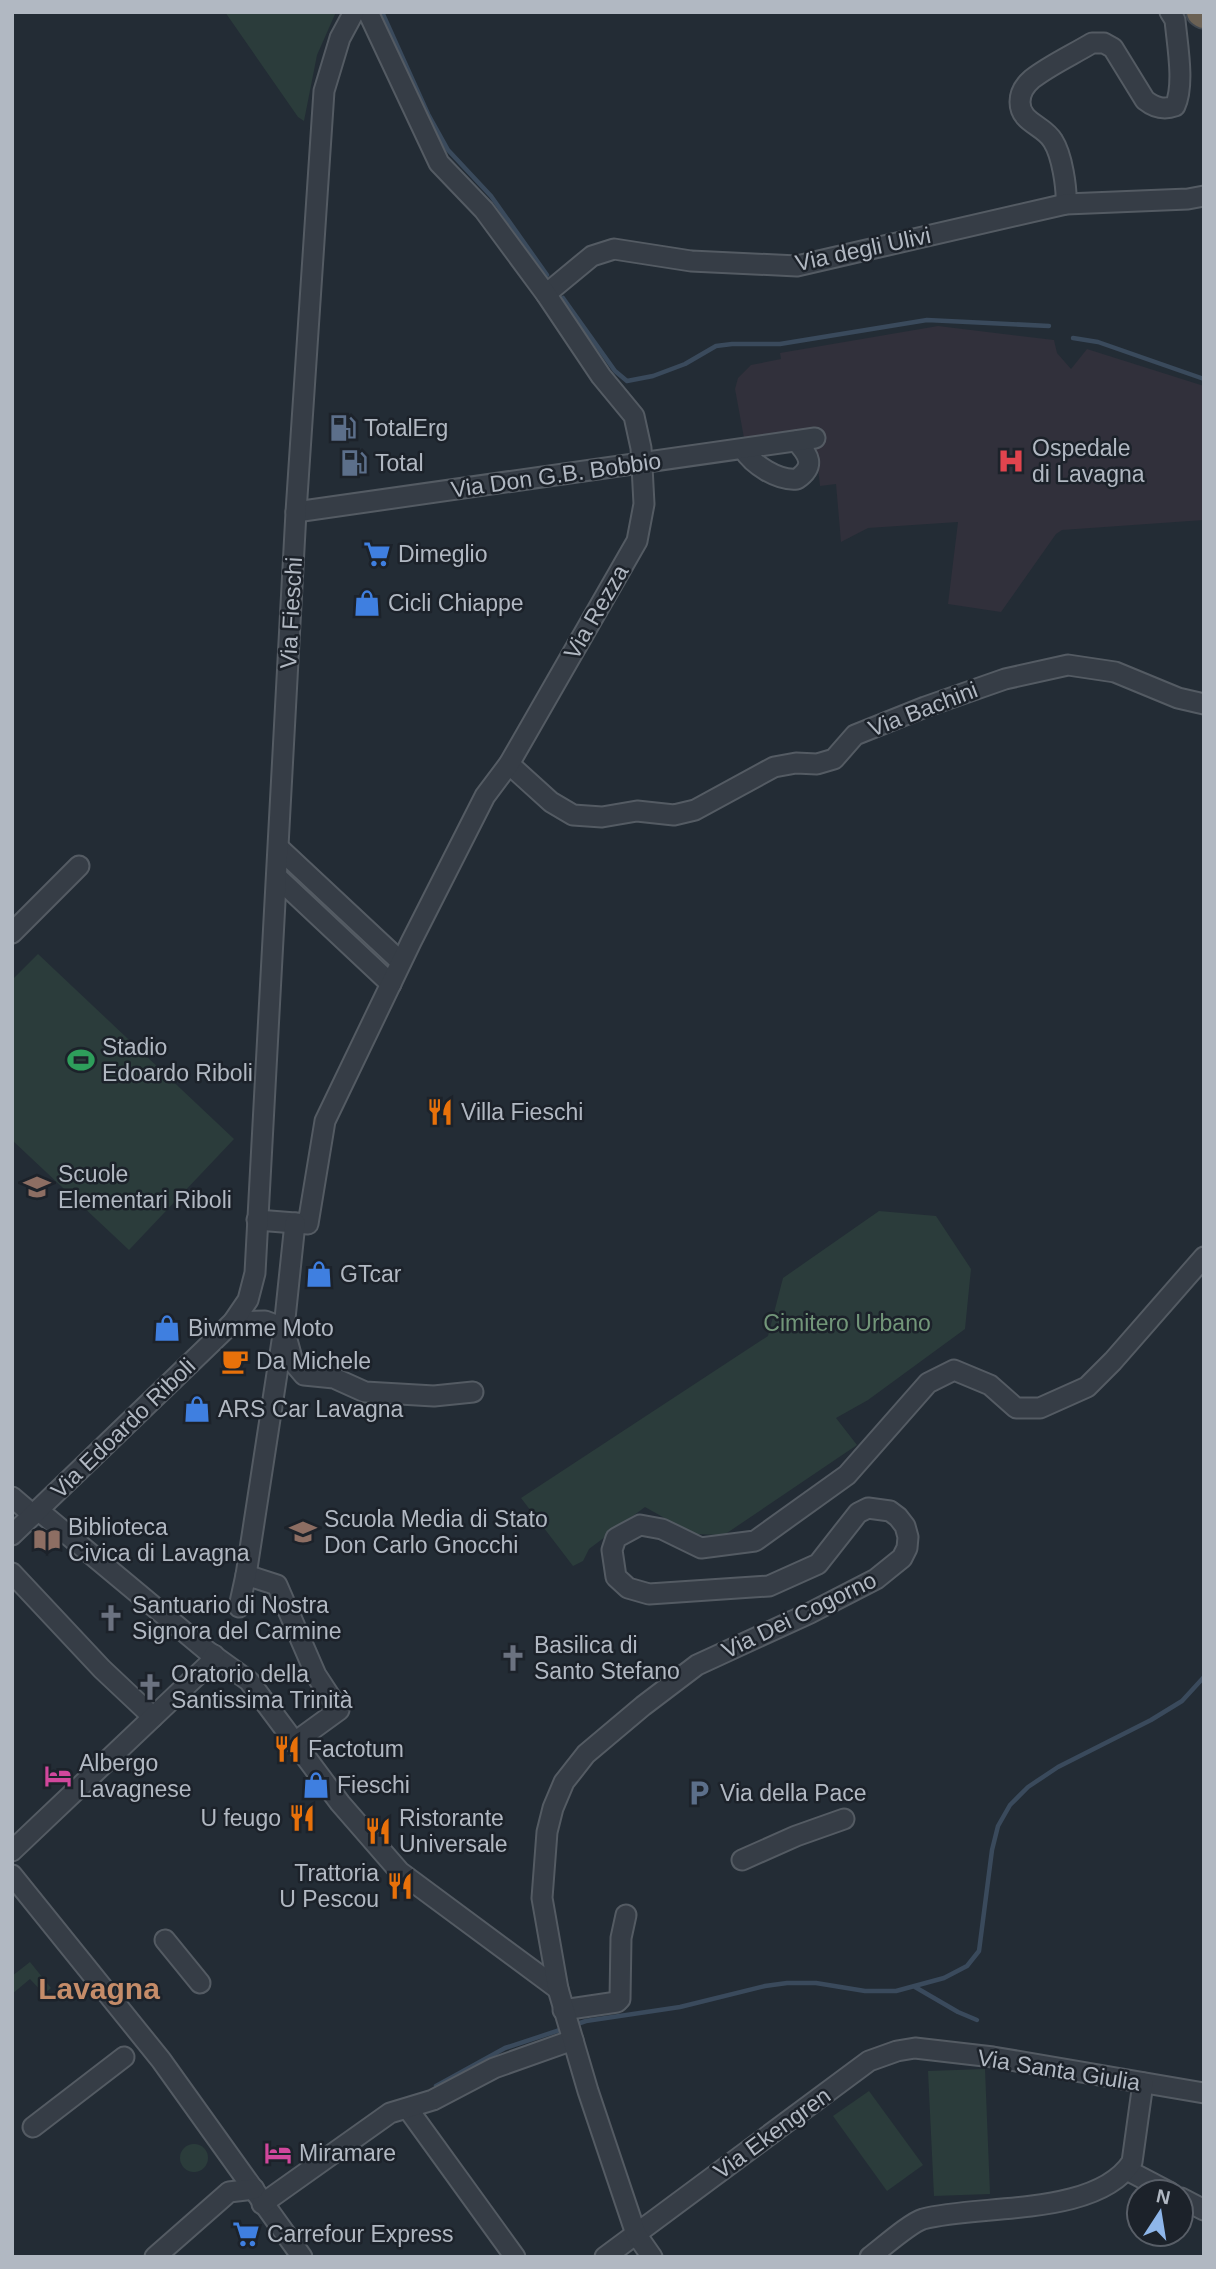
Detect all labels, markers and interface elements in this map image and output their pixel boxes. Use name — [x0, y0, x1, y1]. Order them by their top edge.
street label: Via degli Ulivi — [793, 222, 933, 276]
fuel station icon: TotalErg — [328, 413, 358, 443]
place label: TotalErg — [364, 415, 448, 441]
place label: Ospedale di Lavagna — [1032, 435, 1145, 487]
hospital icon: Ospedale di Lavagna — [996, 446, 1026, 476]
street label: Via Don G.B. Bobbio — [449, 447, 663, 503]
fuel station icon: Total — [339, 448, 369, 478]
place label: Total — [375, 450, 424, 476]
supermarket icon: Dimeglio — [362, 539, 392, 569]
place label: Dimeglio — [398, 541, 487, 567]
street label: Via Fieschi — [275, 556, 307, 670]
street label: Via Rezza — [559, 560, 633, 664]
shop icon: Cicli Chiappe — [352, 588, 382, 618]
place label: Cicli Chiappe — [388, 590, 524, 616]
street label: Via Bachini — [865, 676, 981, 742]
place label: Stadio Edoardo Riboli — [102, 1034, 253, 1086]
sports icon: Stadio Edoardo Riboli — [66, 1045, 96, 1075]
restaurant icon: Villa Fieschi — [425, 1097, 455, 1127]
place label: Villa Fieschi — [461, 1099, 583, 1125]
place label: Scuole Elementari Riboli — [58, 1161, 232, 1213]
school or university icon: Scuole Elementari Riboli — [22, 1172, 52, 1202]
shop icon: GTcar — [304, 1259, 334, 1289]
place label: GTcar — [340, 1261, 402, 1287]
park label: Cimitero Urbano — [763, 1310, 931, 1336]
shop icon: Biwmme Moto — [152, 1313, 182, 1343]
place label: Biwmme Moto — [188, 1315, 334, 1341]
cafe icon: Da Michele — [220, 1346, 250, 1376]
place label: Da Michele — [256, 1348, 371, 1374]
street label: Via Edoardo Riboli — [46, 1353, 200, 1503]
shop icon: ARS Car Lavagna — [182, 1394, 212, 1424]
place label: ARS Car Lavagna — [218, 1396, 404, 1422]
place label: Scuola Media di Stato Don Carlo Gnocchi — [324, 1506, 548, 1558]
place label: Biblioteca Civica di Lavagna — [68, 1514, 250, 1566]
school or university icon: Scuola Media di Stato Don Carlo Gnocchi — [288, 1517, 318, 1547]
library icon: Biblioteca Civica di Lavagna — [32, 1525, 62, 1555]
street label: Via Dei Cogorno — [718, 1566, 880, 1664]
place label: Santuario di Nostra Signora del Carmine — [132, 1592, 342, 1644]
church icon: Santuario di Nostra Signora del Carmine — [96, 1603, 126, 1633]
place label: Basilica di Santo Stefano — [534, 1632, 680, 1684]
church icon: Basilica di Santo Stefano — [498, 1643, 528, 1673]
place label: Oratorio della Santissima Trinità — [171, 1661, 353, 1713]
church icon: Oratorio della Santissima Trinità — [135, 1672, 165, 1702]
restaurant icon: Factotum — [272, 1734, 302, 1764]
place label: Factotum — [308, 1736, 404, 1762]
place label: Albergo Lavagnese — [79, 1750, 192, 1802]
hotel icon: Albergo Lavagnese — [43, 1761, 73, 1791]
shop icon: Fieschi — [301, 1770, 331, 1800]
place label: Fieschi — [337, 1772, 410, 1798]
parking icon: Via della Pace — [684, 1778, 714, 1808]
place label: Via della Pace — [720, 1780, 867, 1806]
restaurant icon: U feugo — [287, 1803, 317, 1833]
place label: U feugo — [200, 1805, 281, 1831]
place label: Ristorante Universale — [399, 1805, 508, 1857]
restaurant icon: Ristorante Universale — [363, 1816, 393, 1846]
place label: Trattoria U Pescou — [279, 1860, 379, 1912]
restaurant icon: Trattoria U Pescou — [385, 1871, 415, 1901]
district label: Lavagna — [38, 1972, 160, 2005]
street label: Via Santa Giulia — [976, 2044, 1142, 2096]
street label: Via Ekengren — [709, 2082, 835, 2184]
hotel icon: Miramare — [263, 2138, 293, 2168]
place label: Miramare — [299, 2140, 396, 2166]
north arrow — [1125, 2178, 1195, 2248]
text: N — [1155, 2185, 1172, 2209]
supermarket icon: Carrefour Express — [231, 2219, 261, 2249]
place label: Carrefour Express — [267, 2221, 454, 2247]

